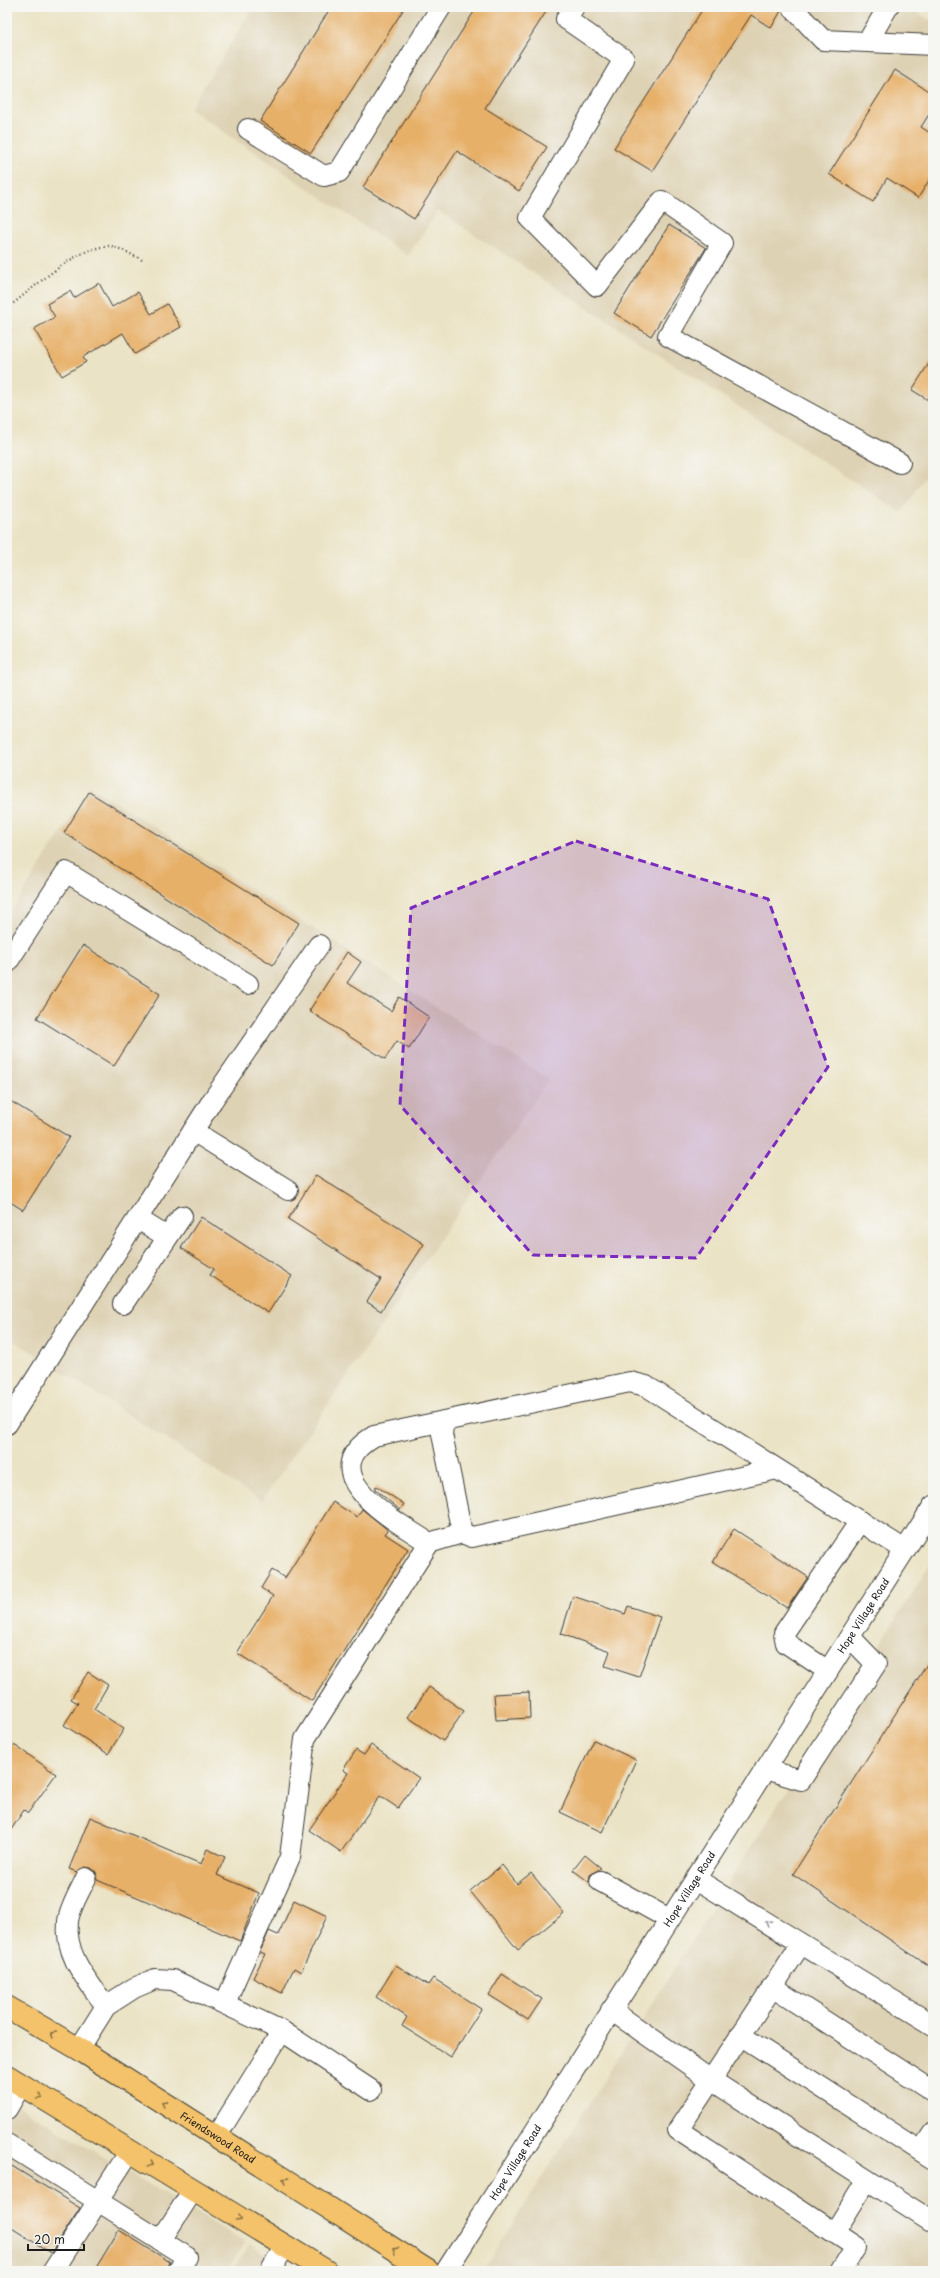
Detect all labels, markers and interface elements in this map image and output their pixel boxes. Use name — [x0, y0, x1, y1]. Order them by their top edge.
street label: Hope Village Road — [833, 1574, 893, 1656]
street label: Hope Village Road — [659, 1848, 719, 1929]
one-way arrow — [765, 1921, 772, 1928]
one-way arrow — [50, 2032, 57, 2039]
one-way arrow — [36, 2092, 43, 2099]
one-way arrow — [161, 2101, 168, 2108]
street label: Friendswood Road — [178, 2107, 259, 2167]
street label: Hope Village Road — [485, 2121, 545, 2203]
one-way arrow — [147, 2160, 154, 2167]
one-way arrow — [282, 2178, 289, 2185]
one-way arrow — [235, 2213, 242, 2221]
scale bar — [28, 2226, 84, 2252]
text: 20 m — [34, 2230, 65, 2248]
one-way arrow — [392, 2247, 399, 2255]

